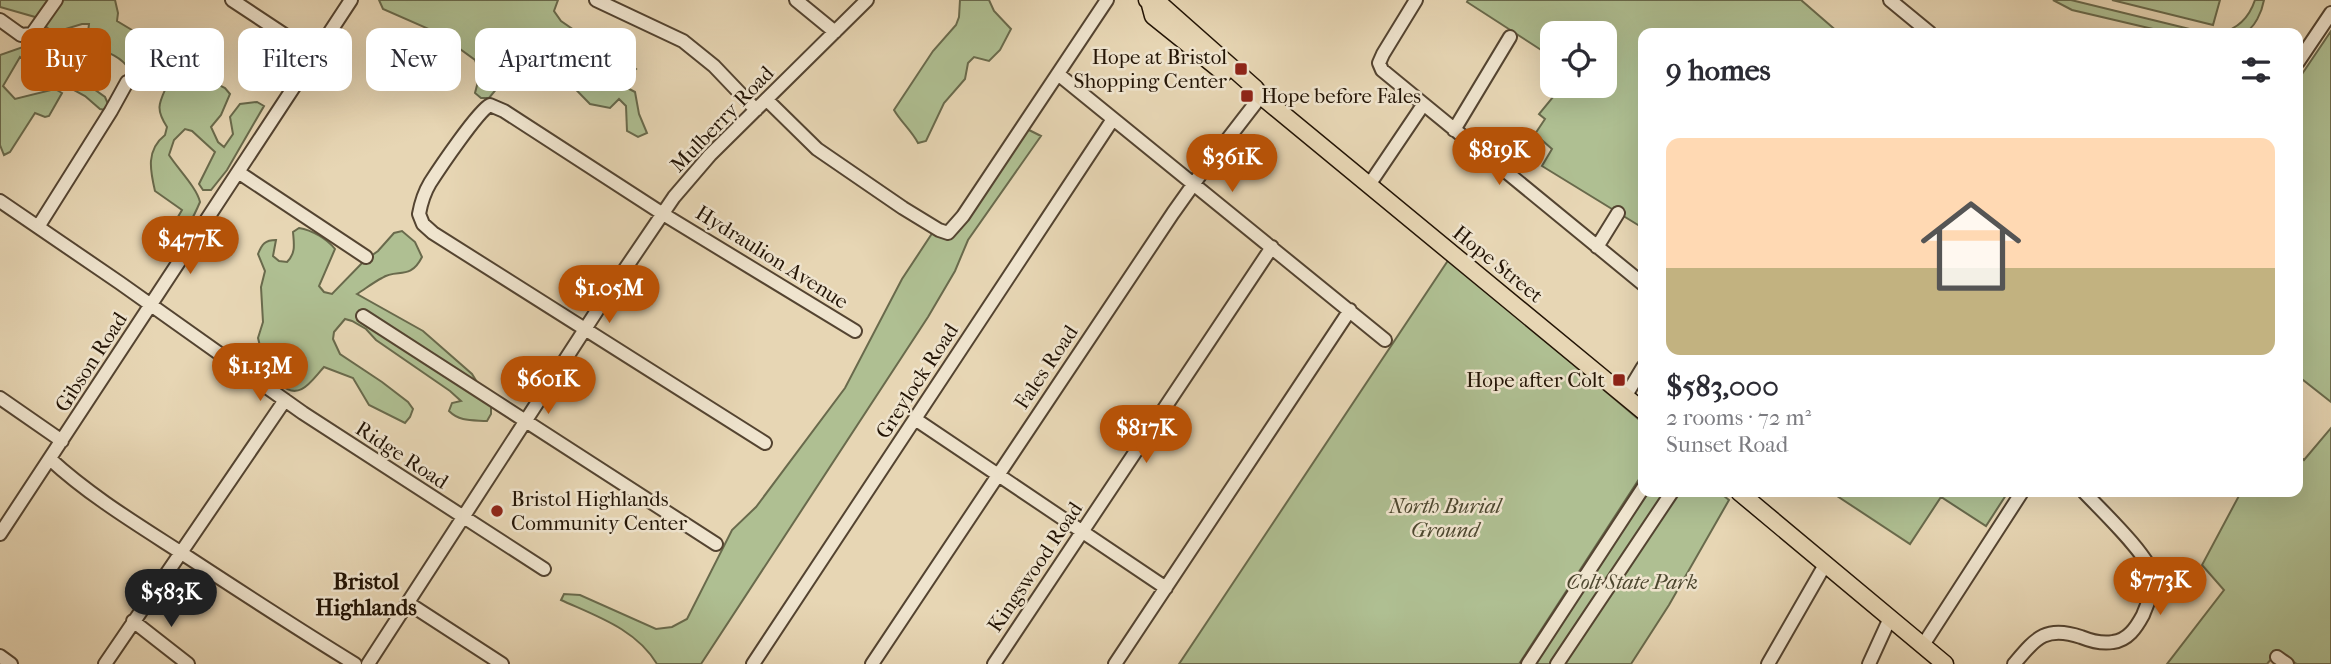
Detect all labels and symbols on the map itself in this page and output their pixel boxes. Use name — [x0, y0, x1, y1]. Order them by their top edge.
place label: Hope at Bristol Shopping Center — [1074, 45, 1227, 93]
street label: Mulberry Road — [665, 61, 779, 177]
marker: Hope at Bristol Shopping Center — [1233, 61, 1249, 77]
place label: Hope before Fales — [1261, 84, 1421, 108]
marker: Hope before Fales — [1239, 88, 1255, 104]
pin: $819K — [1450, 128, 1548, 187]
pin: $361K — [1183, 134, 1281, 194]
street label: Hydraulion Avenue — [691, 200, 853, 314]
pin: $477K — [141, 216, 239, 276]
street label: Hope Street — [1448, 220, 1548, 308]
pin: $1.05M — [552, 266, 666, 325]
street label: Gibson Road — [50, 307, 132, 416]
street label: Greylock Road — [871, 318, 963, 443]
street label: Fales Road — [1009, 320, 1083, 413]
pin: $1.13M — [203, 344, 317, 403]
pin: $601K — [499, 356, 597, 416]
place label: Hope after Colt — [1466, 368, 1605, 392]
marker: Hope after Colt — [1611, 372, 1627, 388]
pin: $817K — [1097, 406, 1195, 465]
street label: Ridge Road — [351, 416, 453, 494]
place label: Bristol Highlands Community Center — [511, 487, 687, 535]
park label: North Burial Ground — [1388, 494, 1504, 542]
street label: Kingswood Road — [983, 497, 1088, 637]
marker: Bristol Highlands Community Center — [489, 503, 505, 519]
pin: $773K — [2111, 558, 2209, 617]
district label: Bristol Highlands — [315, 568, 417, 621]
pin: $583K — [122, 570, 220, 629]
park label: Colt State Park — [1566, 570, 1698, 594]

